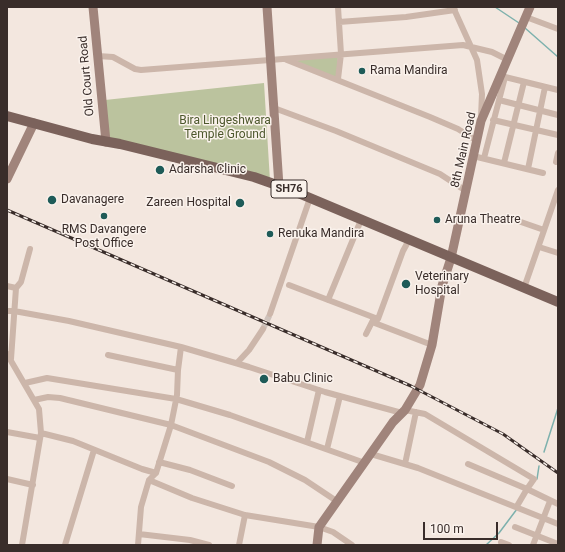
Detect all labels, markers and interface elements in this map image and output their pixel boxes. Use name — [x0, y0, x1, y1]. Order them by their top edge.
street label: Old Court Road — [76, 35, 98, 117]
place label: Rama Mandira — [370, 64, 448, 78]
marker: Rama Mandira — [357, 66, 367, 76]
street label: 8th Main Road — [448, 111, 480, 189]
park label: Bira Lingeshwara Temple Ground — [179, 114, 271, 142]
place label: Adarsha Clinic — [169, 163, 246, 177]
marker: Adarsha Clinic — [154, 164, 166, 176]
road number: SH76 — [271, 180, 307, 198]
place label: Davanagere — [61, 193, 124, 207]
marker: Davanagere — [46, 194, 58, 206]
place label: Zareen Hospital — [146, 196, 231, 210]
marker: Zareen Hospital — [234, 197, 246, 209]
marker: RMS Davangere Post Office — [99, 211, 109, 221]
place label: Aruna Theatre — [445, 213, 521, 227]
marker: Aruna Theatre — [432, 215, 442, 225]
place label: RMS Davangere Post Office — [62, 223, 146, 251]
place label: Renuka Mandira — [278, 227, 364, 241]
marker: Renuka Mandira — [265, 229, 275, 239]
place label: Veterinary Hospital — [415, 270, 469, 298]
marker: Veterinary Hospital — [400, 278, 412, 290]
place label: Babu Clinic — [273, 372, 333, 386]
marker: Babu Clinic — [258, 373, 270, 385]
scale bar — [425, 514, 500, 540]
text: 100 m — [430, 522, 464, 536]

